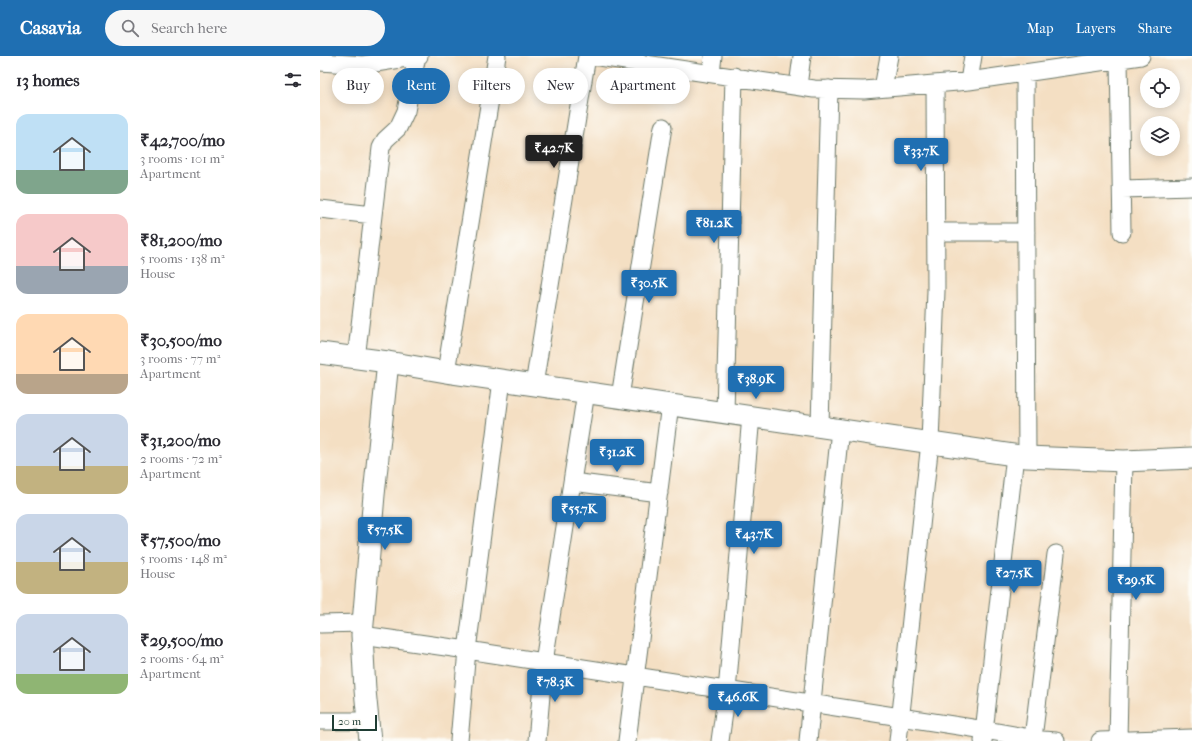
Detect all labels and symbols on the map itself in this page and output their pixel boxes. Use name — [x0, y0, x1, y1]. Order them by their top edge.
pin: ₹42.7K — [521, 135, 587, 169]
pin: ₹33.7K — [888, 138, 954, 172]
pin: ₹81.2K — [681, 210, 747, 244]
pin: ₹30.5K — [616, 270, 682, 304]
pin: ₹38.9K — [723, 366, 789, 400]
pin: ₹31.2K — [584, 439, 650, 473]
pin: ₹55.7K — [546, 496, 612, 530]
pin: ₹57.5K — [352, 517, 418, 551]
pin: ₹43.7K — [721, 521, 787, 555]
pin: ₹27.5K — [981, 560, 1047, 594]
pin: ₹29.5K — [1103, 567, 1169, 601]
pin: ₹78.3K — [522, 669, 588, 703]
pin: ₹46.6K — [705, 684, 771, 718]
scale bar — [332, 713, 377, 732]

